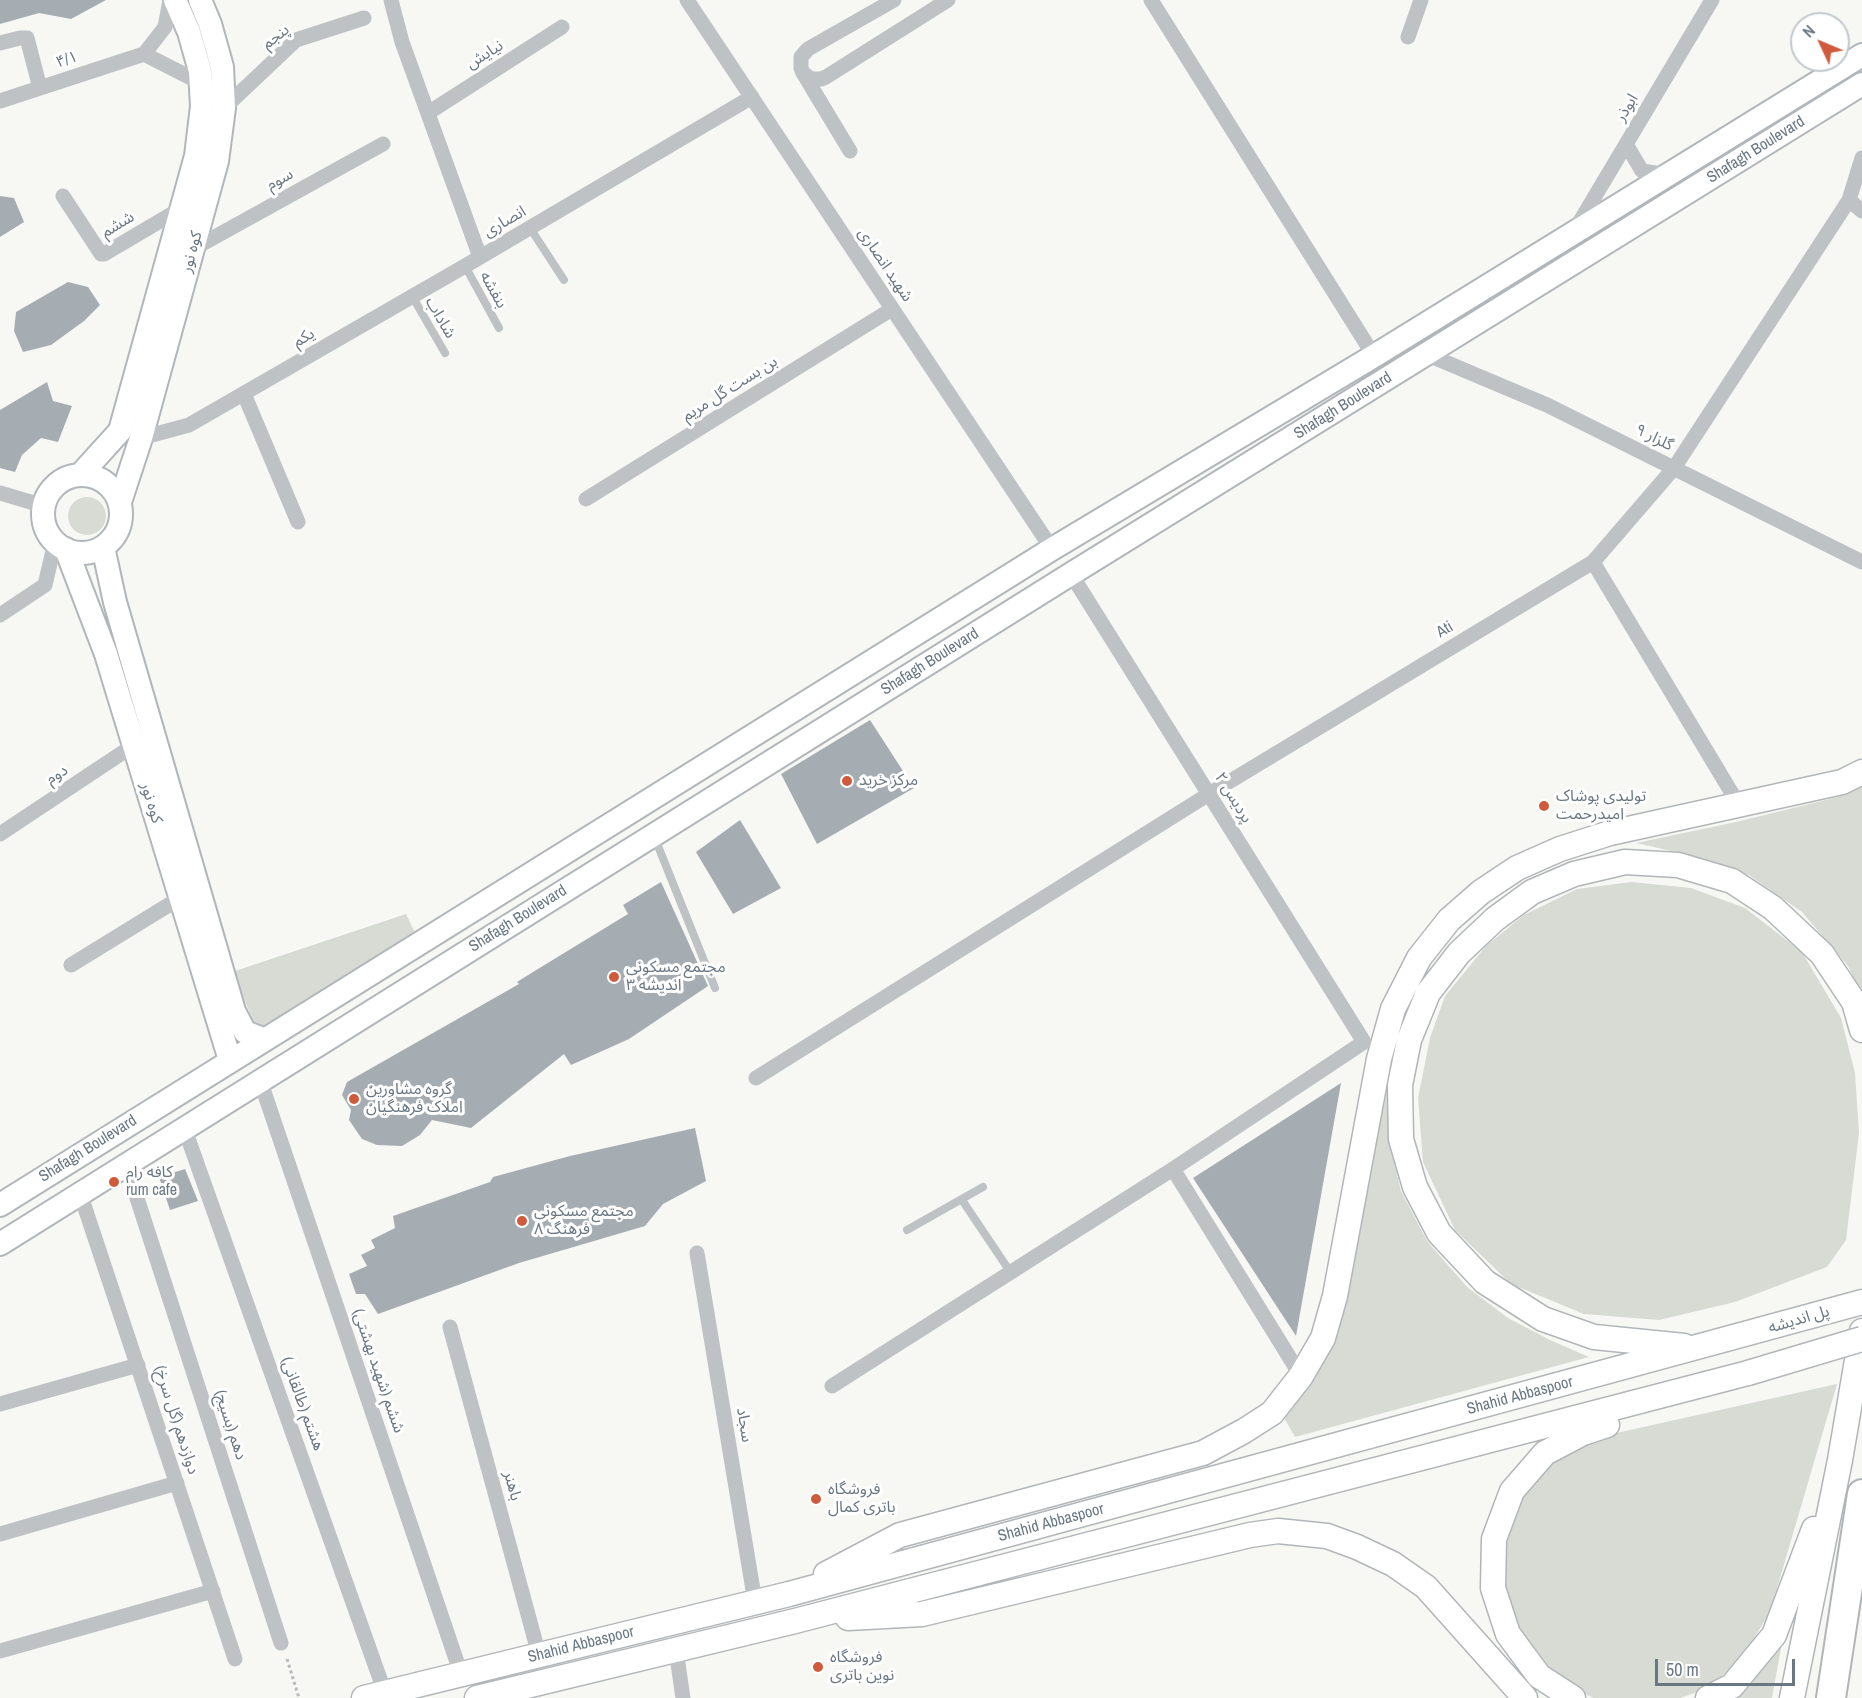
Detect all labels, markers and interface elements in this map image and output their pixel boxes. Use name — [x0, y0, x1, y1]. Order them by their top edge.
north arrow — [1790, 12, 1850, 72]
street label: پنجم — [258, 20, 294, 54]
text: N — [1797, 20, 1820, 42]
street label: نیایش — [463, 36, 507, 74]
street label: ۴/۱ — [54, 47, 80, 73]
street label: ابوذر — [1611, 91, 1643, 125]
street label: Shafagh Boulevard — [1704, 112, 1808, 188]
street label: سوم — [263, 165, 297, 195]
street label: انصاری — [480, 202, 530, 242]
street label: ششم — [98, 208, 138, 242]
street label: شهید انصاری — [853, 224, 917, 306]
street label: کوه نور — [177, 229, 207, 275]
street label: بنفشه — [475, 268, 511, 312]
street label: شاداب — [421, 294, 459, 342]
street label: یکم — [290, 324, 318, 352]
street label: بن بست گل مریم — [679, 352, 781, 426]
street label: Shafagh Boulevard — [1291, 368, 1395, 444]
street label: گلزار ۹ — [1632, 420, 1676, 456]
street label: Ati — [1433, 618, 1457, 642]
street label: Shafagh Boulevard — [878, 624, 982, 700]
street label: دوم — [42, 761, 72, 789]
street label: پردیس ۲ — [1210, 769, 1256, 827]
place label: مرکز خرید — [859, 771, 918, 791]
marker: مرکز خرید — [840, 774, 854, 788]
street label: کوه نور — [136, 780, 166, 826]
place label: تولیدی پوشاک امیدرحمت — [1556, 787, 1646, 825]
marker: تولیدی پوشاک امیدرحمت — [1537, 799, 1551, 813]
street label: Shafagh Boulevard — [466, 881, 570, 957]
place label: مجتمع مسکونی اندیشه ۳ — [626, 958, 726, 996]
marker: مجتمع مسکونی اندیشه ۳ — [607, 970, 621, 984]
place label: گروه مشاورین املاک فرهنگیان — [366, 1080, 463, 1118]
marker: گروه مشاورین املاک فرهنگیان — [347, 1092, 361, 1106]
street label: Shafagh Boulevard — [36, 1111, 140, 1187]
place label: کافه رام rum cafe — [126, 1163, 177, 1201]
marker: کافه رام rum cafe — [107, 1175, 121, 1189]
place label: مجتمع مسکونی فرهنگ ۸ — [534, 1202, 634, 1240]
marker: مجتمع مسکونی فرهنگ ۸ — [515, 1214, 529, 1228]
street label: پل اندیشه — [1766, 1302, 1832, 1338]
street label: ششم (شهید بهشتی) — [348, 1306, 408, 1436]
street label: هشتم (طالقانی) — [276, 1354, 328, 1454]
street label: دوازدهم (گل سرخ) — [149, 1363, 203, 1477]
street label: Shahid Abbaspoor — [1465, 1373, 1575, 1419]
street label: دهم (بسیج) — [210, 1388, 250, 1462]
street label: سجاد — [732, 1406, 756, 1444]
street label: باهنر — [499, 1469, 525, 1503]
place label: فروشگاه باتری کمال — [828, 1480, 896, 1518]
marker: فروشگاه باتری کمال — [809, 1492, 823, 1506]
street label: Shahid Abbaspoor — [996, 1500, 1106, 1546]
street label: Shahid Abbaspoor — [526, 1623, 636, 1667]
scale bar — [1658, 1647, 1798, 1685]
place label: فروشگاه نوین باتری — [830, 1648, 894, 1686]
text: 50 m — [1666, 1657, 1699, 1682]
marker: فروشگاه نوین باتری — [811, 1660, 825, 1674]

